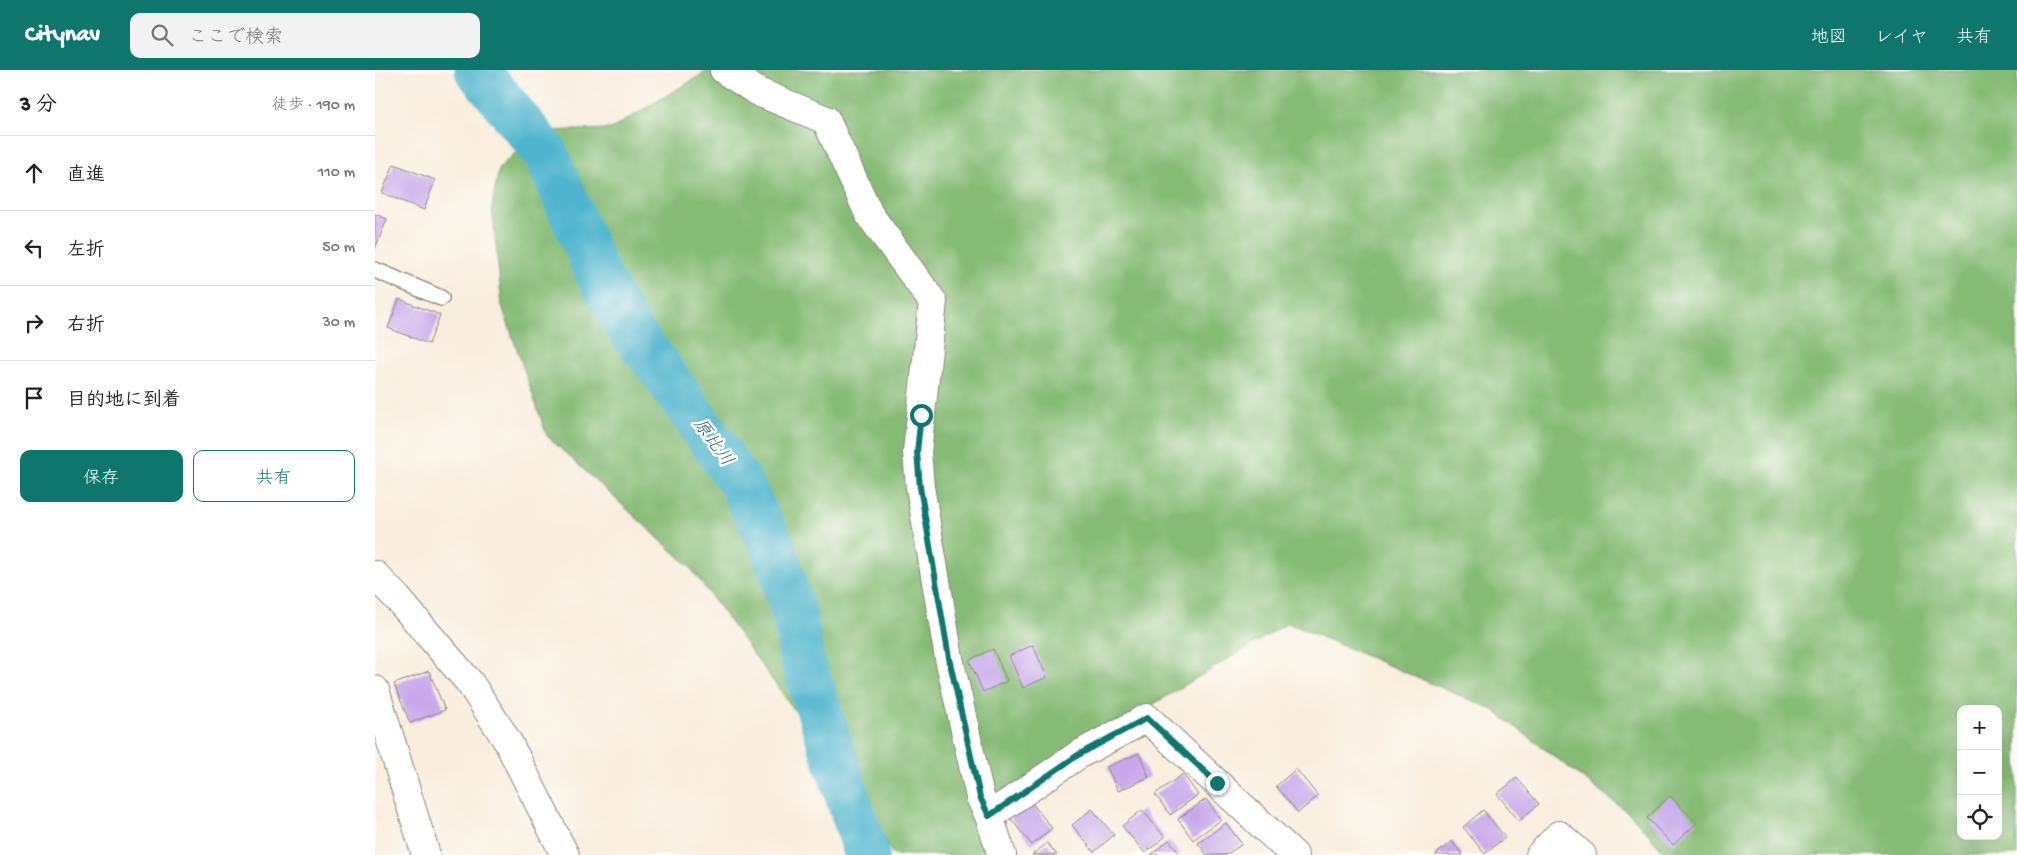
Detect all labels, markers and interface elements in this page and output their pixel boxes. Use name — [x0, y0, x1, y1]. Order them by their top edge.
search box — [130, 13, 480, 58]
text: Citynav — [25, 21, 100, 50]
icon: search — [148, 21, 176, 49]
text: ここで検索 — [188, 27, 283, 50]
text: 地図 — [1811, 28, 1847, 49]
text: レイヤ — [1875, 28, 1928, 49]
text: 共有 — [1956, 28, 1992, 49]
text: 3 分 — [20, 94, 57, 119]
text: 徒歩 · 190 m — [272, 97, 355, 116]
icon: ahead — [20, 159, 48, 187]
text: 110 m — [318, 164, 355, 183]
text: 直進 — [67, 165, 105, 188]
icon: left — [20, 234, 48, 262]
text: 50 m — [322, 239, 355, 258]
text: 左折 — [67, 240, 105, 263]
icon: right — [20, 309, 48, 337]
text: 30 m — [322, 314, 355, 333]
text: 右折 — [67, 315, 105, 338]
icon: arrive — [20, 384, 48, 412]
text: 目的地に到着 — [67, 390, 181, 413]
route start — [910, 404, 933, 427]
water label: 原比川 — [688, 415, 736, 471]
button: 保存 — [20, 450, 183, 502]
button: 共有 — [193, 450, 355, 502]
map controls — [1957, 705, 2002, 840]
button: + — [1957, 705, 2002, 750]
button: − — [1957, 750, 2002, 795]
route end — [1206, 772, 1229, 795]
button: locate — [1957, 795, 2002, 840]

